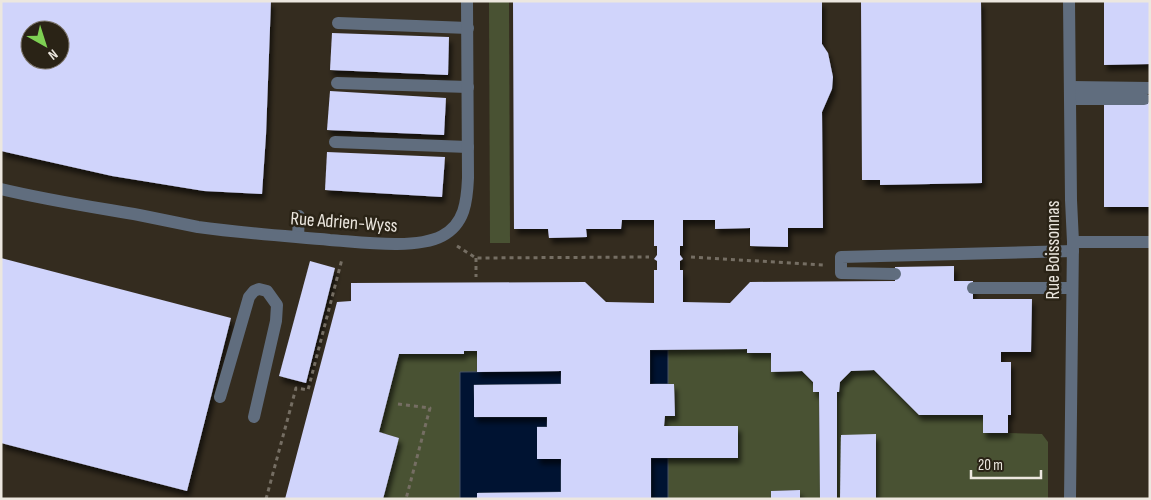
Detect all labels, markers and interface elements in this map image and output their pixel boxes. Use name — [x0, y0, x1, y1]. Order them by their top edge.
north arrow — [20, 20, 70, 70]
text: N — [45, 46, 61, 64]
street label: Rue Boissonnas — [1042, 200, 1065, 299]
street label: Rue Adrien-Wyss — [290, 207, 398, 238]
scale bar — [971, 448, 1041, 480]
text: 20 m — [978, 456, 1003, 475]

